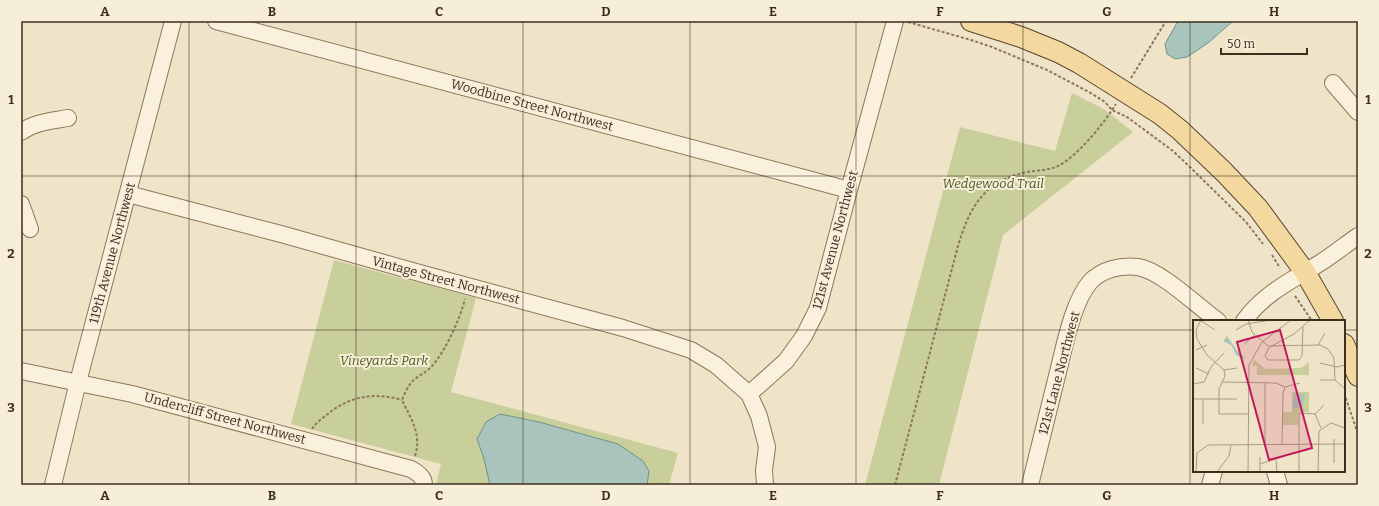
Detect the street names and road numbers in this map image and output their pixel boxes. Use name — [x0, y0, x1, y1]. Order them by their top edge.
street label: Woodbine Street Northwest — [449, 76, 615, 134]
street label: 121st Avenue Northwest — [809, 169, 861, 311]
street label: 119th Avenue Northwest — [86, 180, 138, 325]
street label: Vintage Street Northwest — [371, 253, 522, 307]
street label: 121st Lane Northwest — [1035, 309, 1083, 436]
street label: Undercliff Street Northwest — [142, 389, 308, 447]

